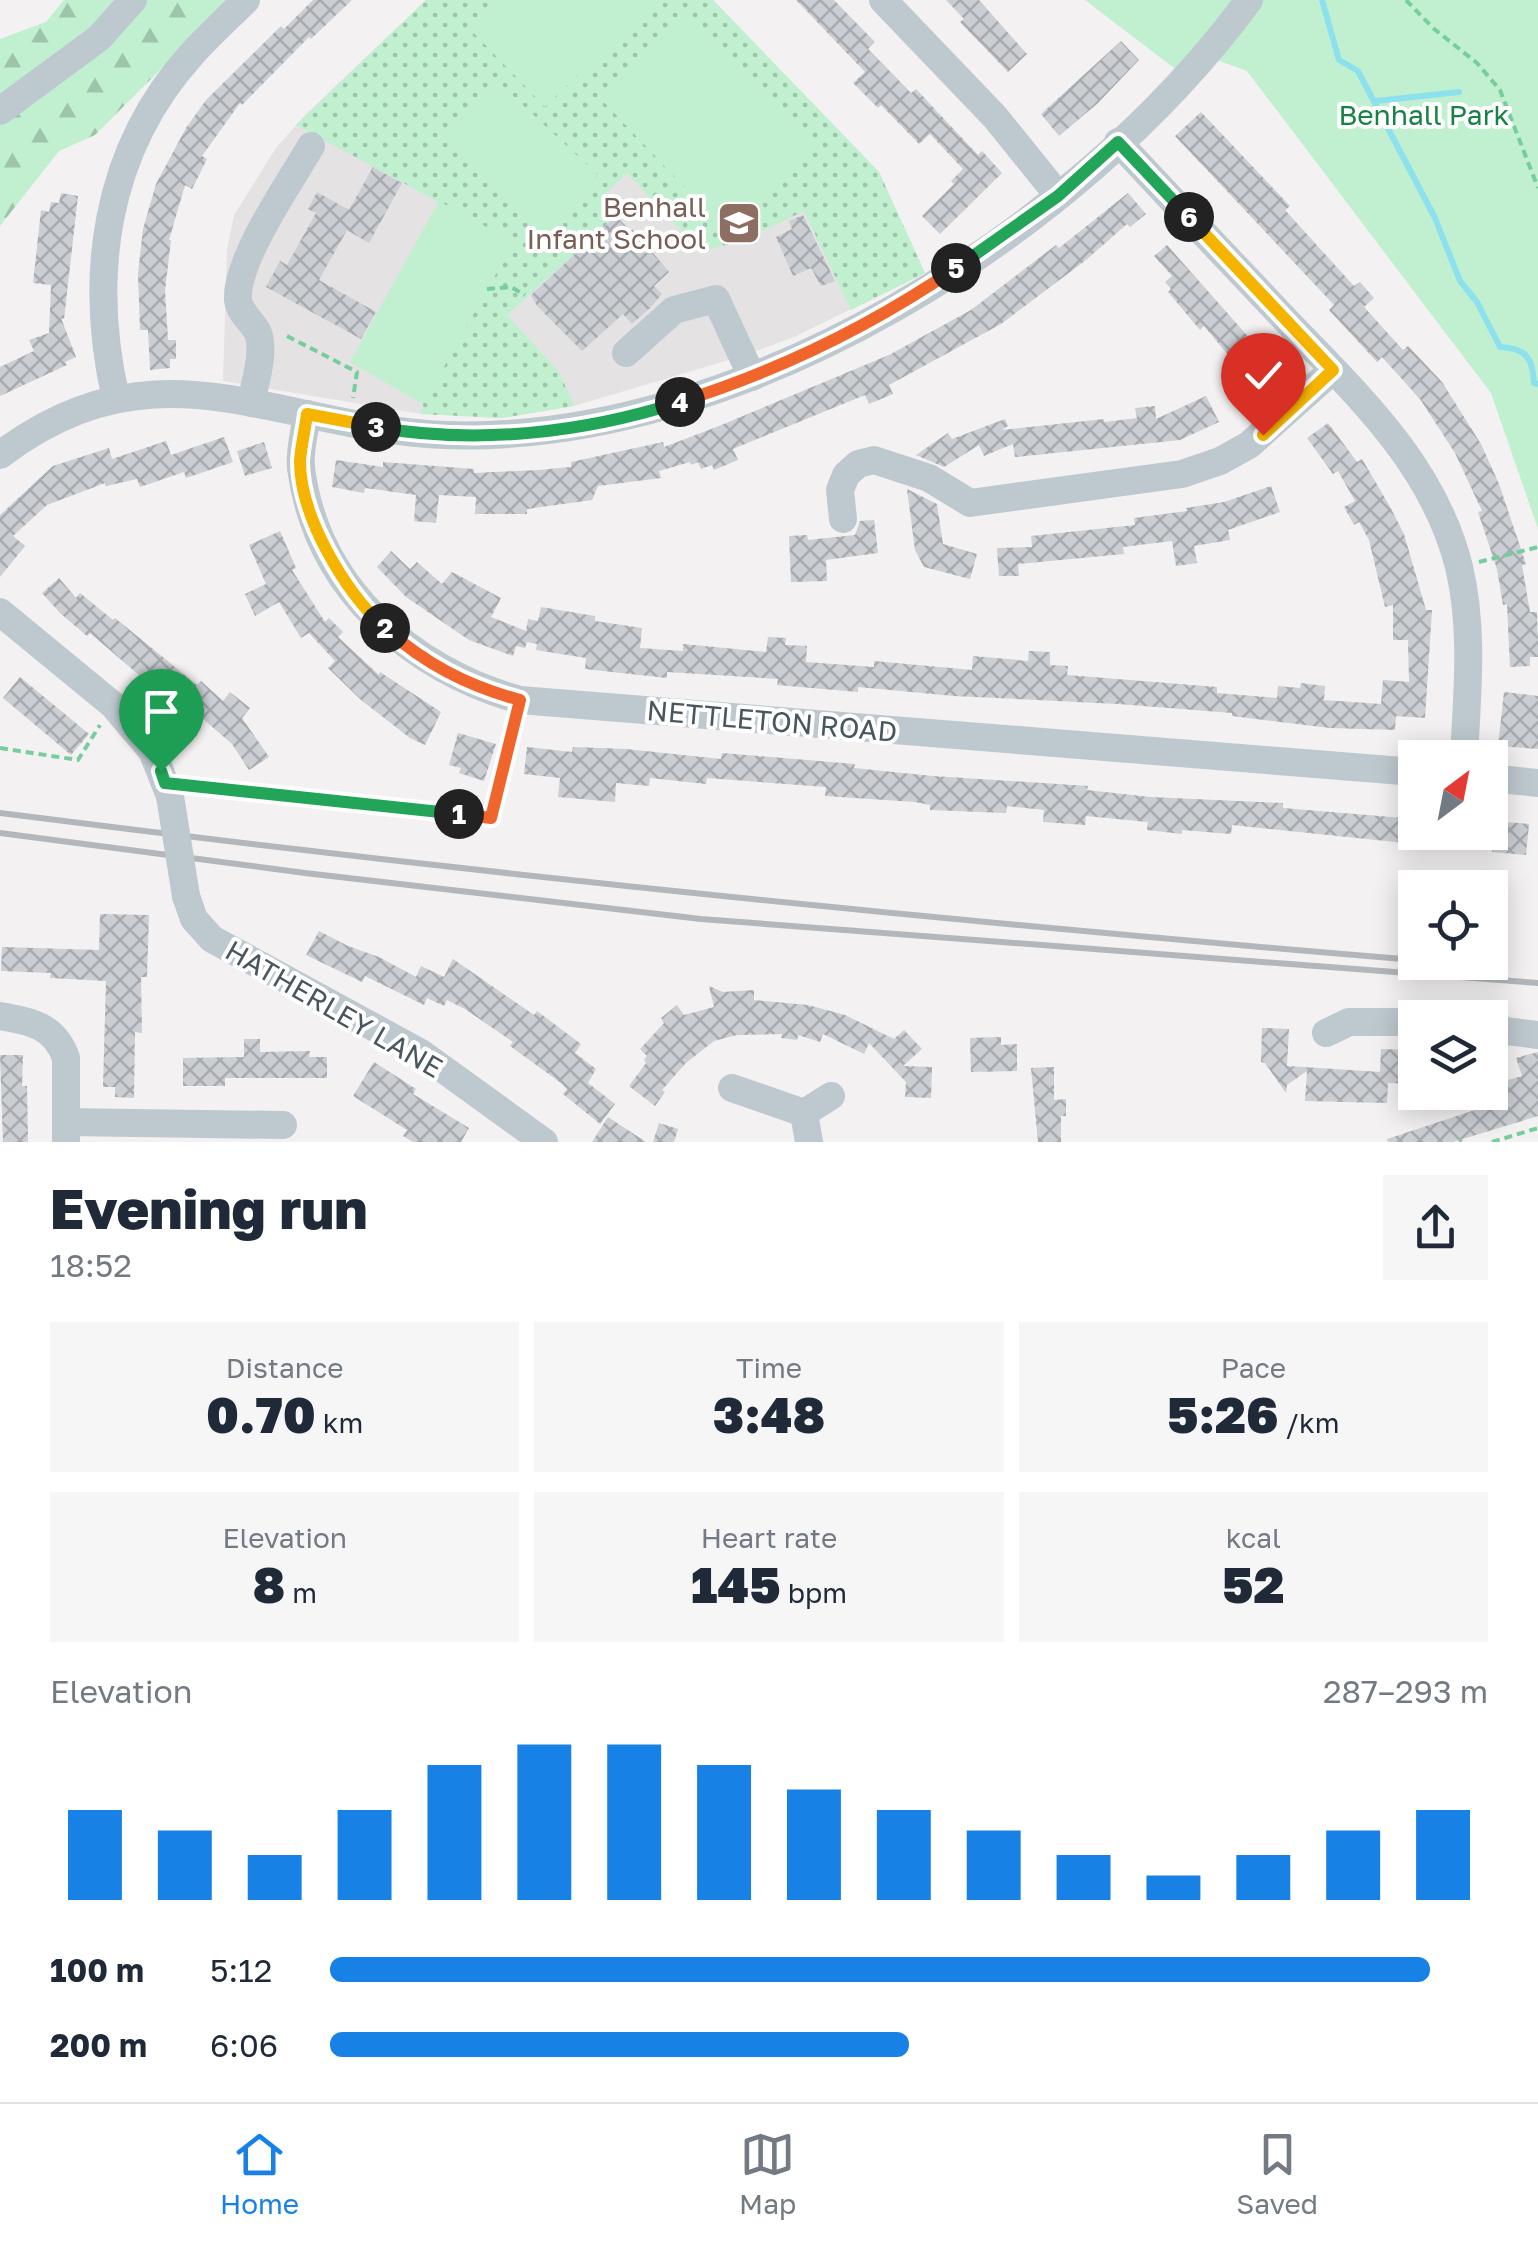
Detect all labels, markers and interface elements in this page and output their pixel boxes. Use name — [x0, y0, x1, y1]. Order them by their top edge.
park label: Benhall Park — [1339, 98, 1510, 131]
place label: Benhall Infant School — [526, 190, 706, 255]
pin: 6 — [1164, 192, 1214, 242]
school or university icon: Benhall Infant School — [716, 200, 762, 246]
text: 6 — [1180, 200, 1198, 233]
pin: 5 — [931, 243, 981, 293]
text: 5 — [947, 251, 965, 284]
pin — [1221, 333, 1306, 436]
icon: check — [1236, 348, 1291, 403]
pin: 4 — [655, 377, 705, 427]
text: 4 — [671, 385, 689, 418]
pin: 3 — [351, 402, 401, 452]
text: 3 — [367, 410, 385, 443]
pin: 2 — [360, 603, 410, 653]
text: 2 — [376, 611, 394, 644]
pin — [119, 669, 204, 772]
icon: arrive — [134, 684, 189, 739]
street label: NETTLETON ROAD — [645, 693, 899, 748]
north arrow — [1398, 740, 1508, 850]
map controls — [1398, 740, 1508, 1110]
pin: 1 — [434, 789, 484, 839]
text: 1 — [452, 797, 466, 830]
button: locate — [1398, 870, 1508, 980]
street label: HATHERLEY LANE — [220, 933, 448, 1084]
button: layers — [1398, 1000, 1508, 1110]
text: Evening run — [50, 1175, 368, 1241]
button: share — [1383, 1175, 1488, 1280]
text: 18:52 — [50, 1246, 132, 1284]
text: Distance — [226, 1351, 344, 1384]
text: Time — [736, 1351, 802, 1384]
text: Pace — [1221, 1351, 1286, 1384]
text: 0.70 — [206, 1384, 316, 1444]
text: 3:48 — [713, 1384, 825, 1444]
text: 5:26 — [1167, 1384, 1279, 1444]
text: km — [316, 1406, 363, 1439]
text: /km — [1279, 1406, 1340, 1439]
text: Elevation — [222, 1521, 347, 1554]
text: Heart rate — [701, 1521, 837, 1554]
text: kcal — [1226, 1521, 1281, 1554]
text: 8 — [252, 1554, 285, 1614]
text: 145 — [691, 1554, 781, 1614]
text: 52 — [1222, 1554, 1285, 1614]
text: m — [285, 1576, 317, 1609]
text: bpm — [781, 1576, 847, 1609]
text: Elevation — [50, 1672, 192, 1710]
text: 287–293 m — [1323, 1672, 1488, 1710]
text: 100 m — [50, 1951, 144, 1989]
text: 5:12 — [210, 1951, 272, 1989]
text: 200 m — [50, 2026, 147, 2064]
text: 6:06 — [210, 2026, 278, 2064]
tab: Home — [220, 2127, 299, 2220]
tab: Map — [739, 2127, 796, 2220]
tab: Saved — [1236, 2127, 1318, 2220]

